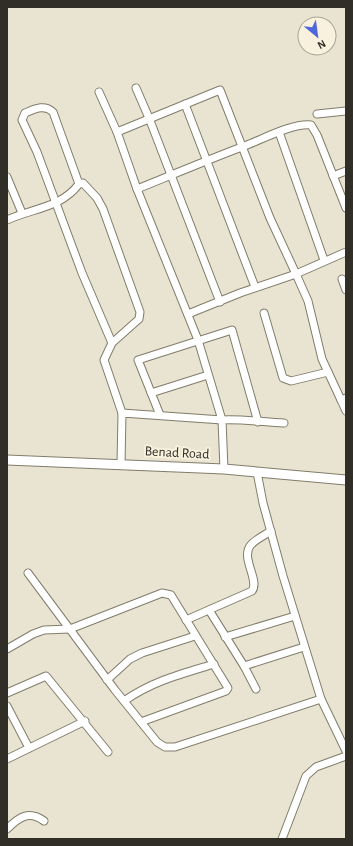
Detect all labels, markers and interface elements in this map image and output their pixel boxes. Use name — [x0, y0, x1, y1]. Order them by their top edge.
north arrow — [297, 16, 337, 56]
text: N — [316, 38, 328, 51]
street label: Benad Road — [144, 444, 210, 462]

